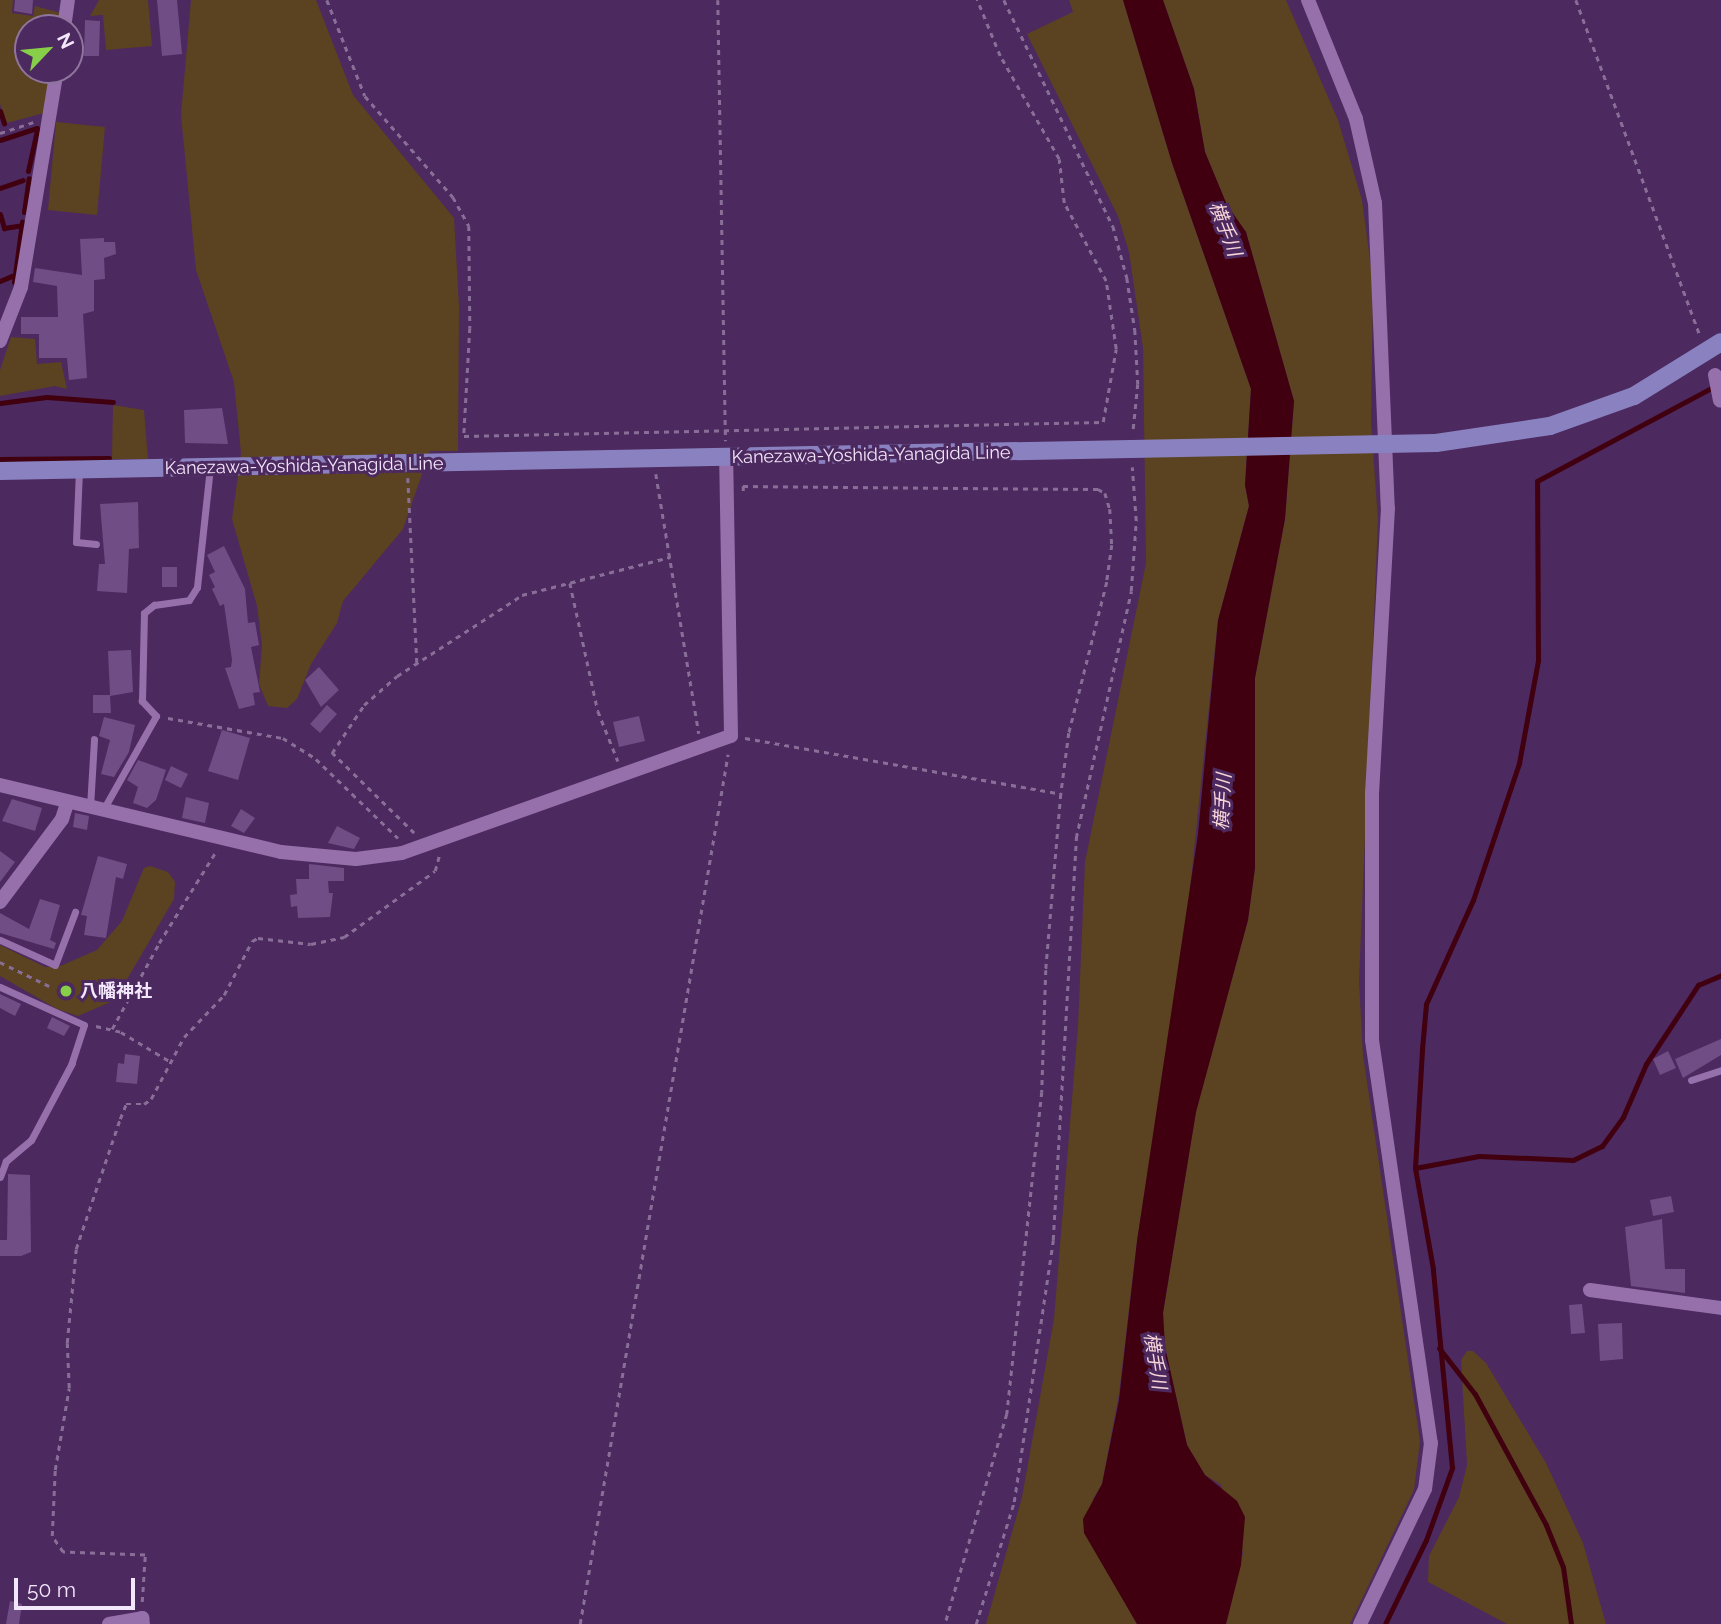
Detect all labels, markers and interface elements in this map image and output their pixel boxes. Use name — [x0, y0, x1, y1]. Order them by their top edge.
north arrow — [14, 14, 84, 84]
text: N — [53, 29, 79, 52]
water label: 横手川 — [1204, 198, 1246, 260]
street label: Kanezawa-Yoshida-Yanagida Line — [731, 442, 1011, 468]
street label: Kanezawa-Yoshida-Yanagida Line — [164, 453, 444, 479]
water label: 横手川 — [1210, 773, 1236, 831]
place label: 八幡神社 — [80, 980, 152, 1002]
marker: 八幡神社 — [58, 983, 74, 999]
water label: 横手川 — [1139, 1331, 1171, 1391]
scale bar — [18, 1564, 138, 1608]
text: 50 m — [27, 1577, 76, 1602]

